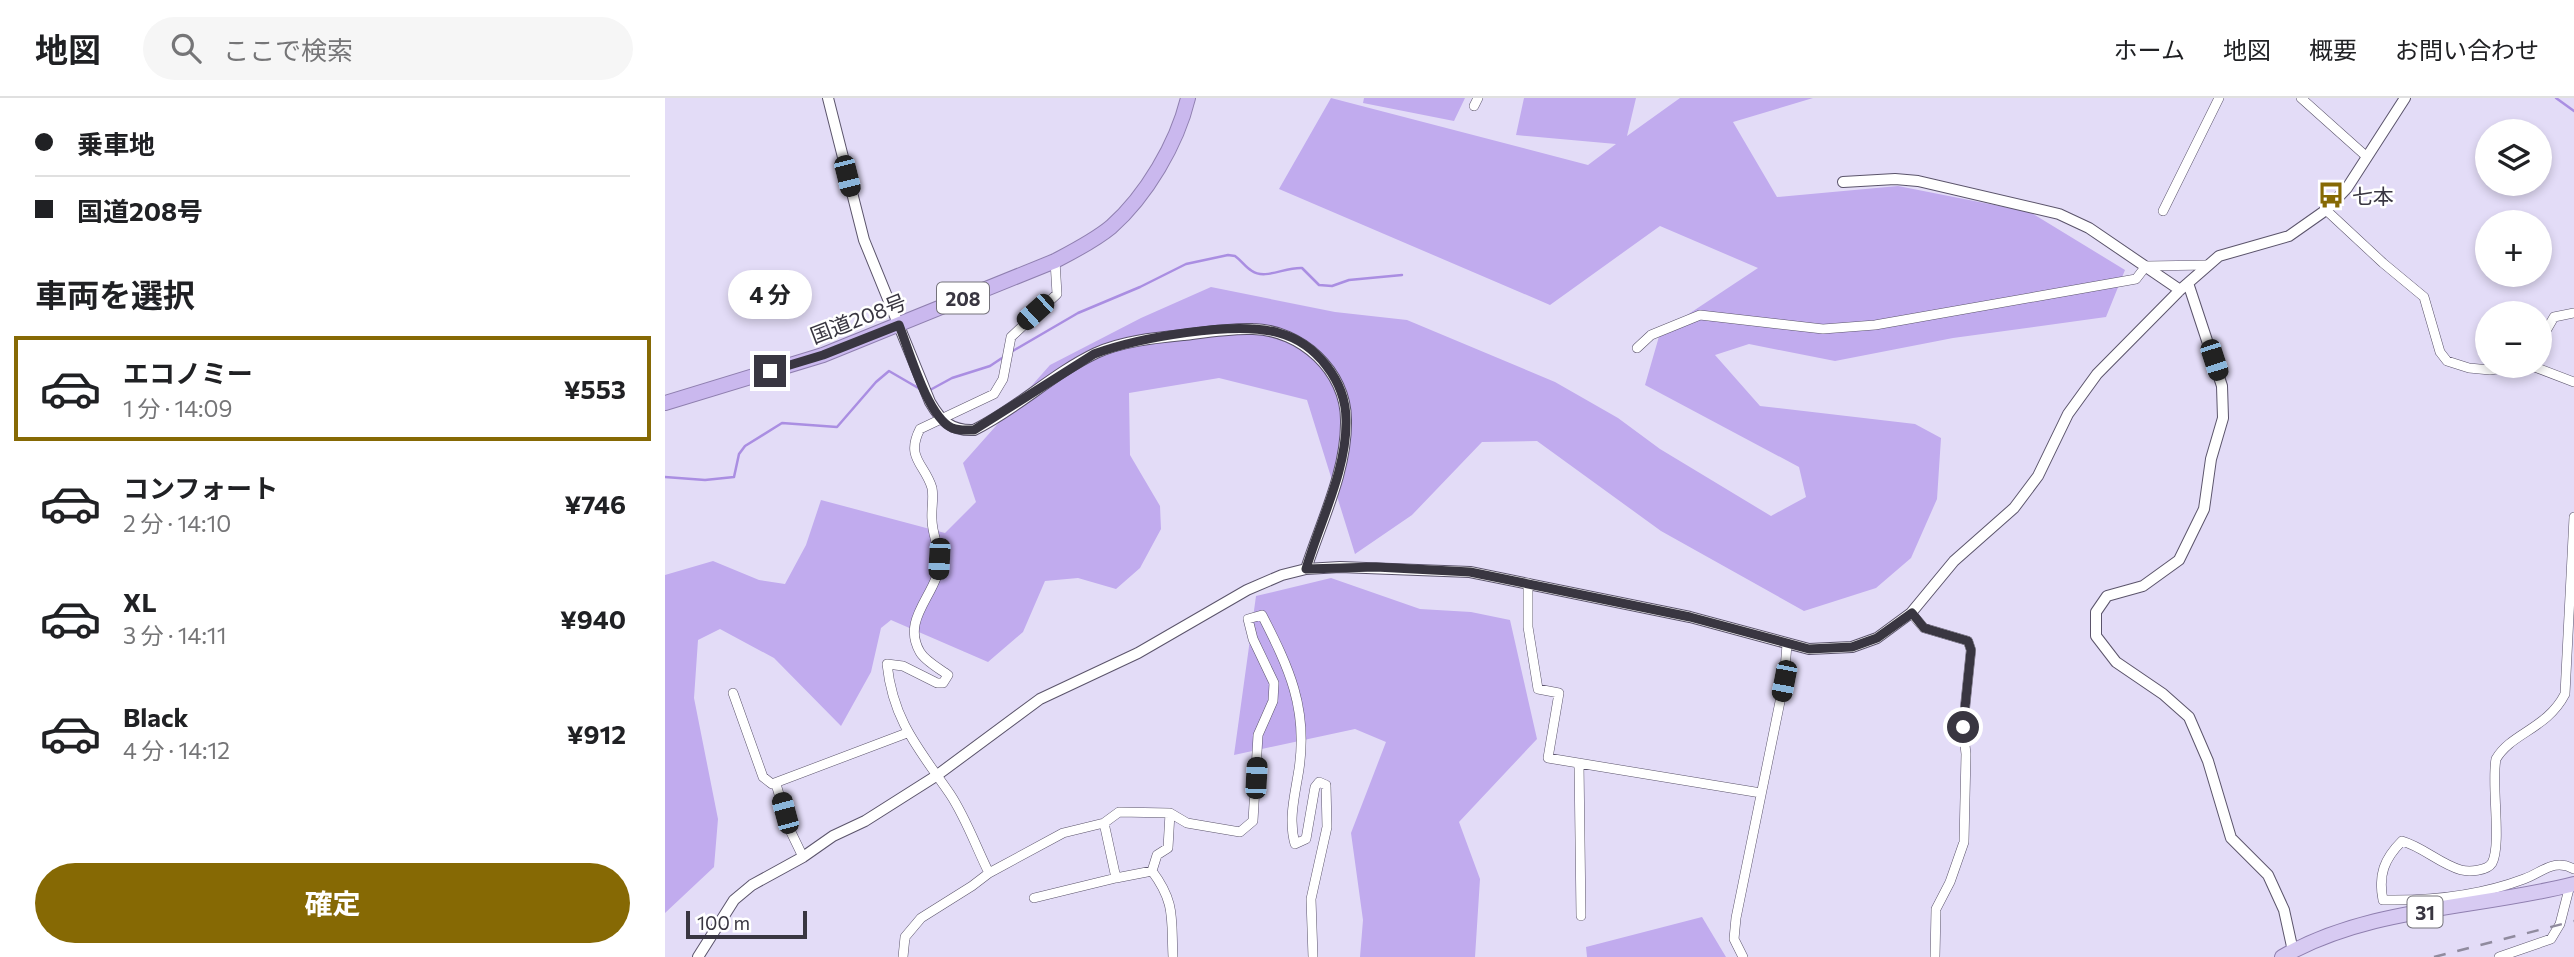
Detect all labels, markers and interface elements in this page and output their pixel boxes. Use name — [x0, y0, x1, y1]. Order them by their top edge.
search box — [143, 17, 633, 80]
text: 地図 — [35, 28, 101, 69]
icon: search — [167, 29, 205, 67]
text: ここで検索 — [223, 34, 353, 65]
text: ホーム — [2114, 35, 2185, 64]
text: 地図 — [2223, 35, 2271, 64]
text: 概要 — [2309, 35, 2357, 64]
text: お問い合わせ — [2395, 35, 2539, 64]
map controls — [2475, 119, 2552, 378]
button: layers — [2475, 119, 2552, 196]
text: 乗車地 — [77, 128, 155, 159]
car — [832, 153, 863, 199]
bus stop icon: 七本 — [2316, 180, 2346, 210]
place label: 七本 — [2352, 183, 2394, 208]
text: 国道208号 — [77, 195, 203, 226]
button: + — [2475, 210, 2552, 287]
callout: 4 分 — [728, 270, 812, 318]
text: 車両を選択 — [35, 274, 195, 314]
text: 4 分 — [749, 280, 791, 308]
road number: 208 — [937, 282, 989, 314]
street label: 国道208号 — [806, 288, 910, 348]
car — [1013, 290, 1058, 334]
button: − — [2475, 301, 2552, 378]
car — [2198, 337, 2231, 383]
route end — [754, 355, 786, 387]
icon: car — [39, 357, 102, 420]
text: エコノミー — [123, 357, 253, 388]
text: ¥553 — [564, 373, 626, 404]
text: 1 分 · 14:09 — [123, 394, 233, 422]
icon: car — [39, 472, 102, 535]
text: コンフォート — [123, 472, 278, 503]
text: ¥746 — [564, 488, 626, 519]
text: 2 分 · 14:10 — [123, 509, 231, 537]
car — [928, 537, 951, 581]
text: XL — [123, 586, 157, 617]
icon: car — [39, 587, 102, 650]
text: ¥940 — [560, 603, 626, 634]
text: 3 分 · 14:11 — [123, 621, 227, 649]
car — [1770, 658, 1799, 704]
text: Black — [123, 701, 189, 732]
icon: car — [39, 702, 102, 765]
route start — [1947, 711, 1979, 743]
text: ¥912 — [567, 718, 626, 749]
text: 4 分 · 14:12 — [123, 736, 230, 764]
car — [1245, 756, 1268, 800]
car — [770, 790, 801, 836]
button: 確定 — [35, 863, 630, 943]
road number: 31 — [2407, 897, 2443, 928]
scale bar — [686, 908, 807, 940]
text: 100 m — [697, 911, 750, 934]

